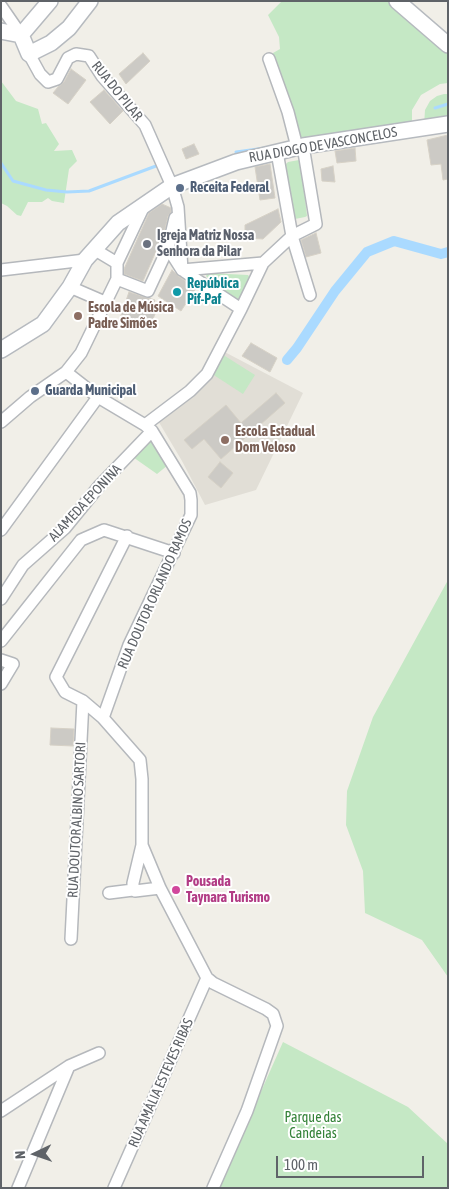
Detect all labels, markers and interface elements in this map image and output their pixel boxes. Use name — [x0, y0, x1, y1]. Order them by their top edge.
street label: RUA DO PILAR — [88, 58, 146, 124]
street label: RUA DIOGO DE VASCONCELOS — [248, 124, 398, 166]
place label: Receita Federal — [190, 180, 269, 196]
marker: Receita Federal — [174, 182, 186, 194]
place label: Igreja Matriz Nossa Senhora da Pilar — [157, 228, 254, 260]
marker: Igreja Matriz Nossa Senhora da Pilar — [141, 238, 153, 250]
place label: República Pif-Paf — [187, 276, 239, 308]
marker: República Pif-Paf — [171, 286, 183, 298]
place label: Escola de Música Padre Simões — [88, 300, 174, 332]
marker: Escola de Música Padre Simões — [72, 310, 84, 322]
place label: Guarda Municipal — [45, 383, 136, 399]
marker: Guarda Municipal — [29, 385, 41, 397]
place label: Escola Estadual Dom Veloso — [235, 424, 315, 457]
marker: Escola Estadual Dom Veloso — [219, 434, 231, 446]
street label: ALAMEDA EPONINA — [45, 461, 125, 545]
street label: RUA DOUTOR ORLANDO RAMOS — [114, 516, 196, 672]
street label: RUA DOUTOR ALBINO SARTORI — [65, 741, 89, 899]
place label: Pousada Taynara Turismo — [186, 874, 270, 906]
marker: Pousada Taynara Turismo — [170, 884, 182, 896]
street label: RUA AMÁLIA ESTEVES RIBAS — [125, 1016, 197, 1150]
park label: Parque das Candeias — [285, 1110, 341, 1142]
north arrow — [10, 1129, 60, 1179]
scale bar — [279, 1146, 426, 1178]
text: N — [12, 1150, 28, 1159]
text: 100 m — [284, 1156, 318, 1173]

